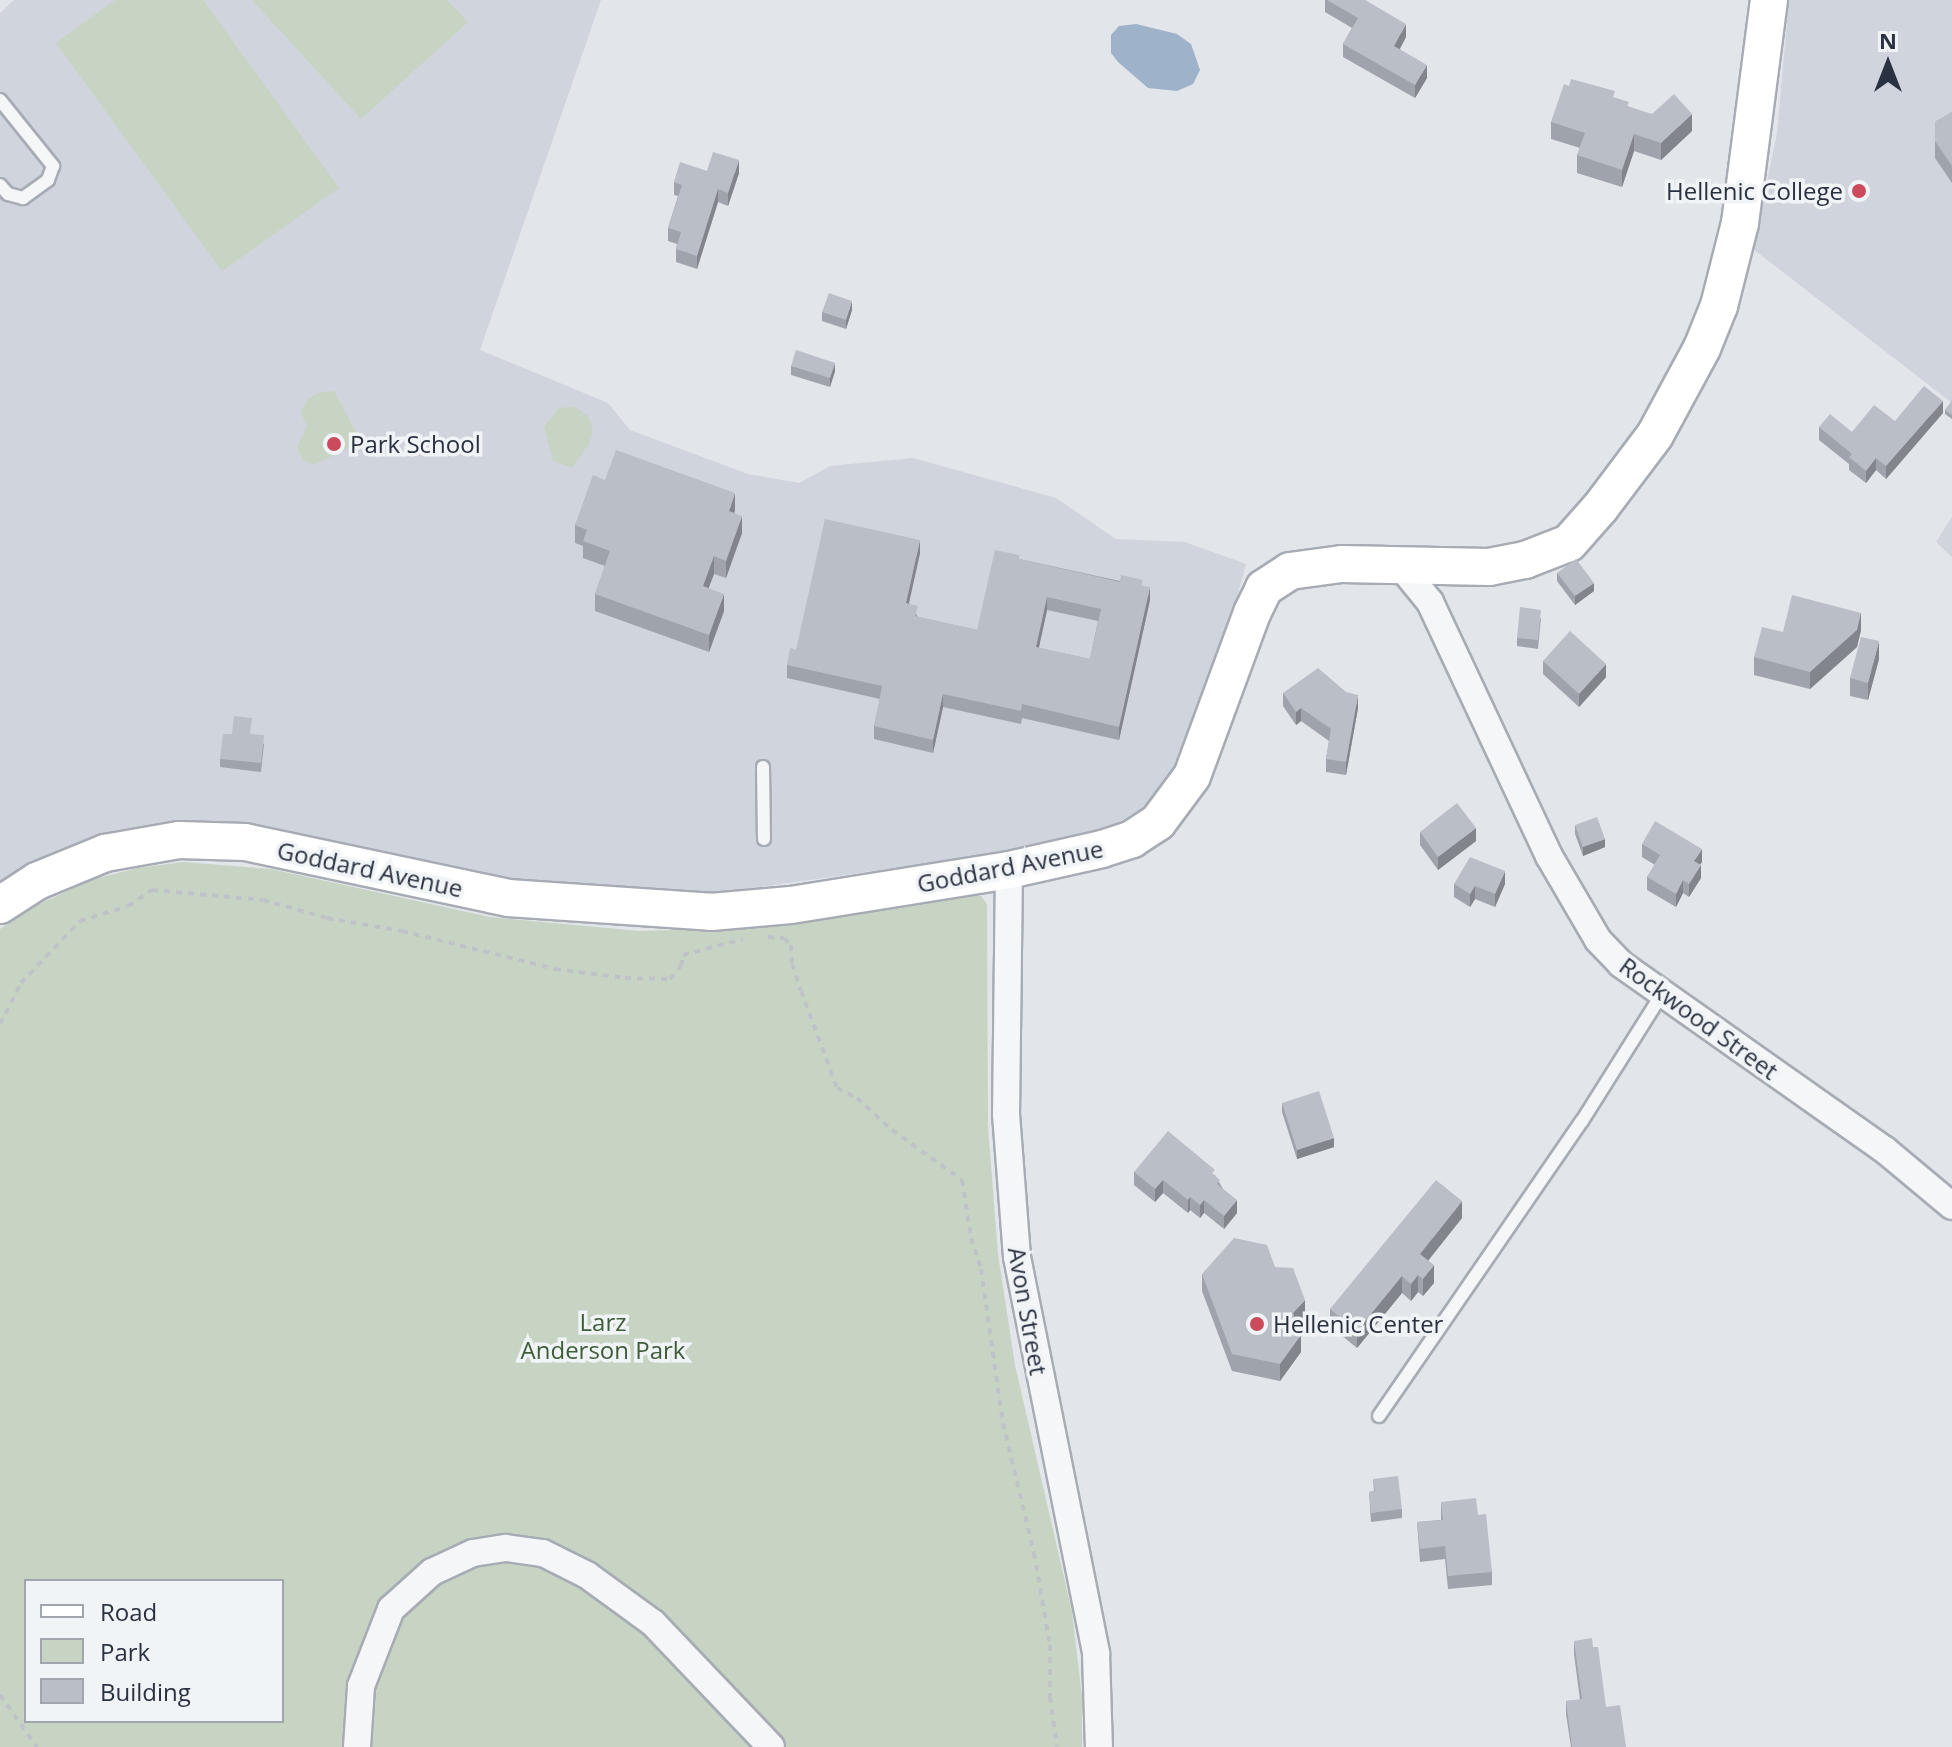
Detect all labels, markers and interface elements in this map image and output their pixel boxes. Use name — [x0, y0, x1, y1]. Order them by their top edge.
north arrow — [1848, 24, 1928, 104]
text: N — [1879, 25, 1897, 55]
place label: Hellenic College — [1666, 177, 1843, 205]
marker: Hellenic College — [1850, 182, 1868, 200]
place label: Park School — [350, 430, 481, 458]
marker: Park School — [325, 435, 343, 453]
street label: Goddard Avenue — [915, 834, 1105, 898]
street label: Goddard Avenue — [275, 835, 465, 903]
street label: Rockwood Street — [1614, 951, 1784, 1085]
street label: Avon Street — [1003, 1245, 1053, 1377]
park label: Larz Anderson Park — [521, 1308, 685, 1364]
place label: Hellenic Center — [1273, 1310, 1443, 1338]
marker: Hellenic Center — [1248, 1315, 1266, 1333]
legend — [24, 1579, 284, 1723]
text: Road — [100, 1595, 157, 1628]
text: Park — [100, 1635, 150, 1668]
text: Building — [100, 1675, 191, 1708]

